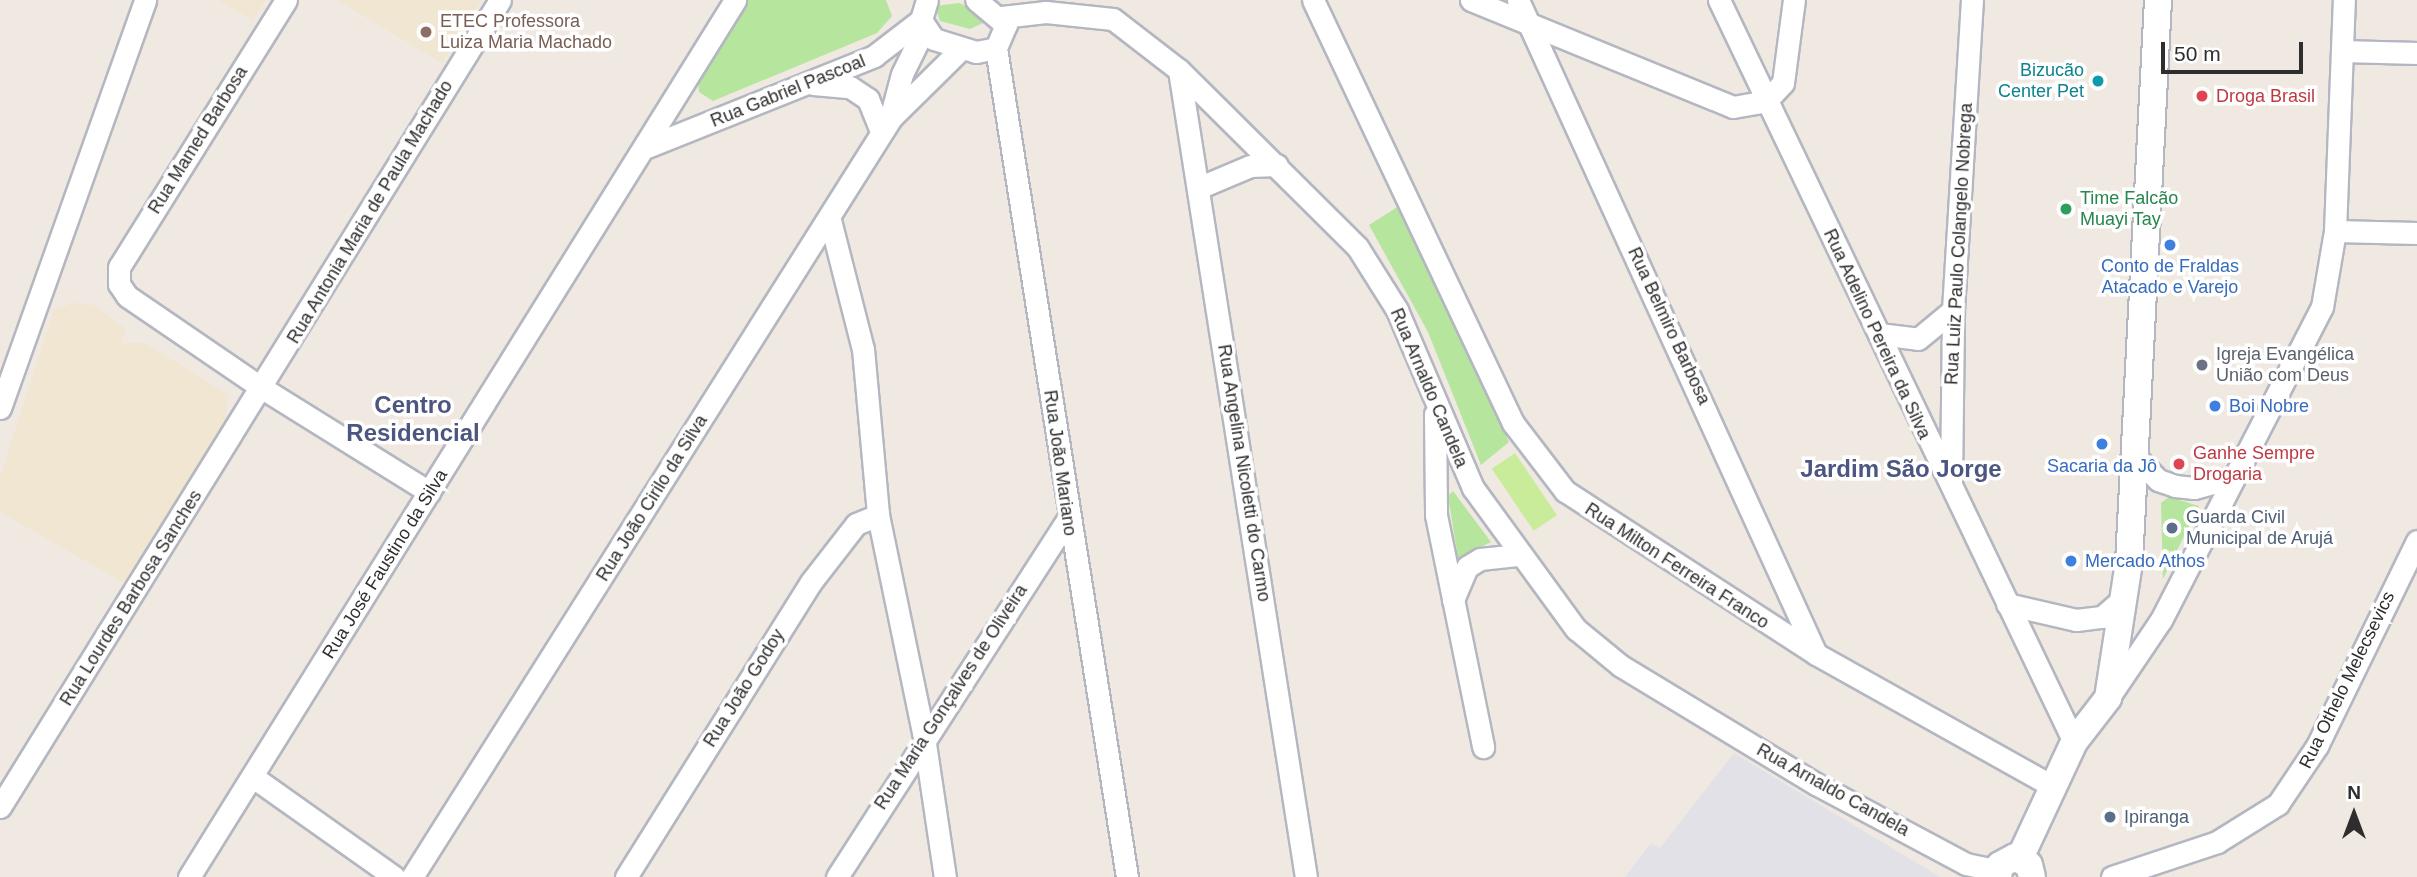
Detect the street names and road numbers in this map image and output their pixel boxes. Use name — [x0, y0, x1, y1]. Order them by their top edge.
street label: Rua Gabriel Pascoal — [707, 50, 869, 132]
street label: Rua Mamed Barbosa — [144, 62, 252, 218]
street label: Rua Antonia Maria de Paula Machado — [282, 76, 458, 348]
street label: Rua Luiz Paulo Colangelo Nobrega — [1941, 103, 1977, 385]
street label: Rua Adelino Pereira da Silva — [1819, 225, 1935, 443]
street label: Rua Belmiro Barbosa — [1623, 244, 1715, 408]
street label: Rua Arnaldo Candela — [1385, 305, 1473, 471]
street label: Rua Angelina Nicoletti do Carmo — [1213, 342, 1275, 604]
street label: Rua João Mariano — [1039, 389, 1081, 537]
street label: Rua João Cirilo da Silva — [592, 411, 712, 585]
street label: Rua José Faustino da Silva — [318, 465, 452, 663]
street label: Rua Lourdes Barbosa Sanches — [56, 486, 206, 710]
street label: Rua Milton Ferreira Franco — [1581, 498, 1773, 634]
street label: Rua Maria Gonçalves de Oliveira — [870, 580, 1032, 814]
street label: Rua Othelo Melecsevics — [2295, 588, 2399, 772]
street label: Rua João Godoy — [699, 625, 789, 751]
street label: Rua Arnaldo Candela — [1752, 739, 1914, 841]

